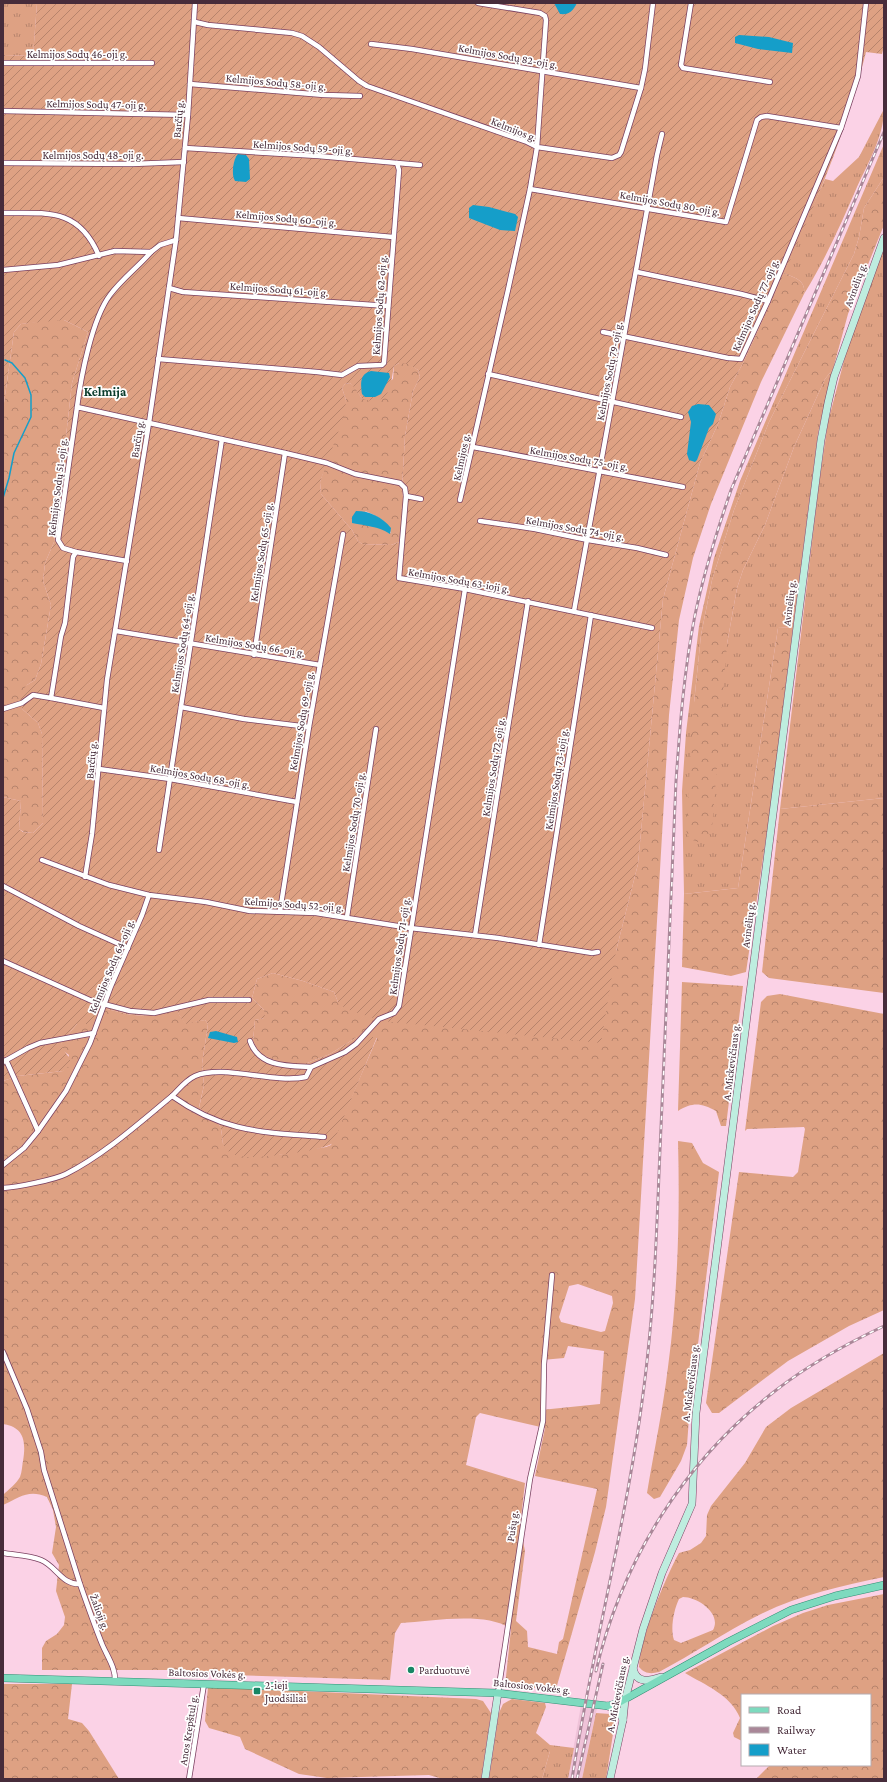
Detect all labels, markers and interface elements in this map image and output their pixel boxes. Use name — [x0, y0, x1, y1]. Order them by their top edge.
street label: Kelmijos Sodų 82-oji g. — [457, 41, 559, 72]
street label: Kelmijos Sodų 46-oji g. — [27, 48, 127, 61]
street label: Kelmijos Sodų 58-oji g. — [225, 72, 327, 93]
street label: Kelmijos Sodų 47-oji g. — [46, 97, 146, 112]
street label: Barčių g. — [170, 100, 187, 138]
street label: Kelmijos g. — [489, 114, 538, 144]
street label: Kelmijos Sodų 59-oji g. — [253, 138, 353, 157]
street label: Kelmijos Sodų 48-oji g. — [43, 149, 143, 162]
street label: Kelmijos Sodų 80-oji g. — [619, 188, 721, 219]
street label: Kelmijos Sodų 60-oji g. — [235, 208, 337, 229]
street label: Kelmijos Sodų 62-oji g. — [370, 255, 389, 355]
street label: Kelmijos Sodų 77-oji g. — [729, 257, 782, 353]
street label: Avinėlių g. — [841, 261, 869, 309]
street label: Kelmijos Sodų 61-oji g. — [229, 280, 329, 299]
street label: Kelmijos Sodų 79-oji g. — [594, 321, 625, 421]
district label: Kelmija — [84, 384, 127, 400]
street label: Barčių g. — [128, 419, 147, 459]
street label: Kelmijos g. — [450, 432, 473, 482]
street label: Kelmijos Sodų 51-oji g. — [45, 438, 70, 537]
street label: Kelmijos Sodų 75-oji g. — [529, 443, 629, 474]
street label: Kelmijos Sodų 65-oji g. — [247, 502, 276, 603]
street label: Kelmijos Sodų 74-oji g. — [525, 513, 625, 544]
street label: Kelmijos Sodų 63-ioji g. — [407, 565, 511, 596]
street label: Avinėlių g. — [780, 579, 799, 627]
street label: Kelmijos Sodų 64-oji g. — [168, 592, 197, 694]
street label: Kelmijos Sodų 66-oji g. — [204, 631, 306, 660]
street label: Kelmijos Sodų 69-oji g. — [286, 671, 317, 772]
street label: Kelmijos Sodų 72-oji g. — [479, 717, 508, 817]
street label: Kelmijos Sodų 73-ioji g. — [542, 728, 571, 831]
street label: Barčių g. — [83, 741, 100, 779]
street label: Kelmijos Sodų 68-oji g. — [149, 761, 251, 792]
street label: Kelmijos Sodų 70-oji g. — [339, 771, 368, 873]
street label: Kelmijos Sodų 52-oji g. — [244, 895, 344, 914]
street label: Kelmijos Sodų 71-oji g. — [386, 897, 413, 996]
street label: Avinėlių g. — [739, 901, 758, 949]
street label: Kelmijos Sodų 64-oji g. — [86, 917, 137, 1015]
street label: A. Mickevičiaus g. — [720, 1023, 743, 1101]
street label: A. Mickevičiaus g. — [679, 1344, 702, 1422]
street label: Pušų g. — [504, 1510, 521, 1542]
street label: Žalioji g. — [87, 1592, 112, 1632]
street label: A. Mickevičiaus g. — [604, 1655, 631, 1734]
place label: Parduotuvė — [419, 1664, 470, 1676]
marker: Parduotuvė — [406, 1665, 416, 1675]
street label: Baltosios Vokės g. — [168, 1666, 246, 1681]
street label: Baltosios Vokės g. — [493, 1676, 571, 1697]
place label: 2-ieji Juodšiliai — [264, 1679, 306, 1705]
marker: 2-ieji Juodšiliai — [252, 1686, 262, 1696]
street label: Anos Krepštul g. — [177, 1694, 200, 1766]
legend — [741, 1694, 871, 1766]
text: Road — [777, 1703, 802, 1717]
text: Railway — [777, 1723, 816, 1737]
text: Water — [777, 1743, 807, 1757]

